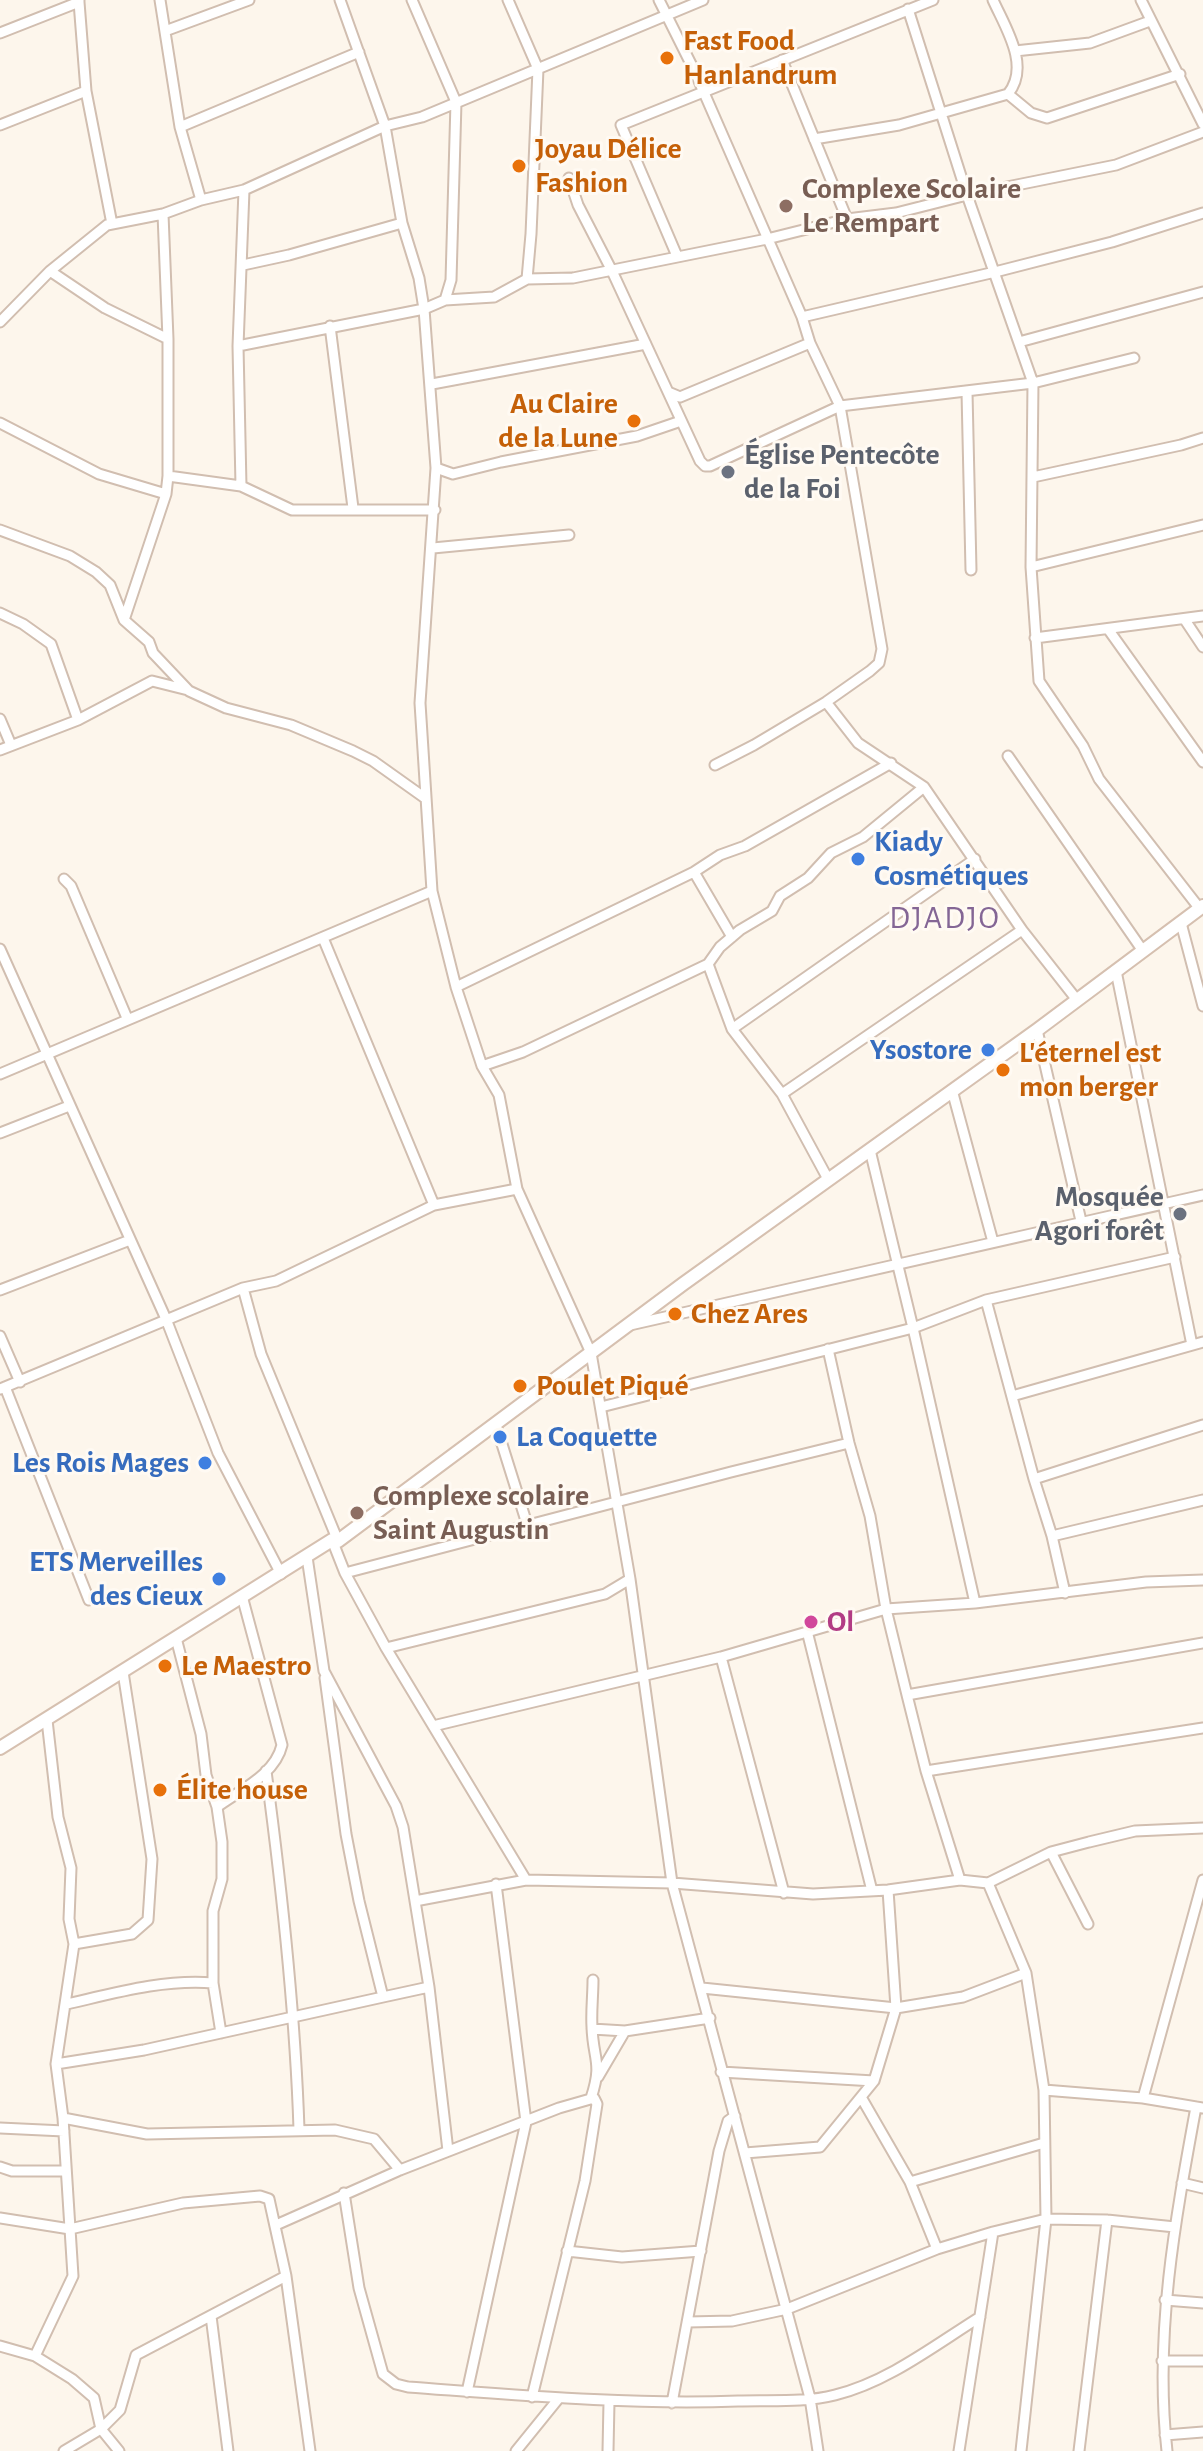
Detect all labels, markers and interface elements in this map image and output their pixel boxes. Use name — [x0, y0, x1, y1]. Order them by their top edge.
place label: Fast Food Hanlandrum — [683, 23, 838, 94]
marker: Fast Food Hanlandrum — [658, 49, 676, 67]
place label: Joyau Délice Fashion — [535, 131, 682, 202]
marker: Joyau Délice Fashion — [510, 157, 528, 175]
place label: Complexe Scolaire Le Rempart — [802, 171, 1021, 242]
marker: Complexe Scolaire Le Rempart — [777, 197, 795, 215]
place label: Au Claire de la Lune — [498, 386, 618, 456]
marker: Au Claire de la Lune — [625, 412, 643, 430]
place label: Église Pentecôte de la Foi — [744, 437, 940, 508]
marker: Église Pentecôte de la Foi — [719, 463, 737, 481]
place label: Kiady Cosmétiques — [874, 824, 1029, 894]
marker: Kiady Cosmétiques — [849, 850, 867, 868]
district label: DJADJO — [889, 899, 1001, 937]
place label: Ysostore — [870, 1032, 972, 1068]
place label: L'éternel est mon berger — [1019, 1035, 1161, 1106]
marker: Ysostore — [979, 1041, 997, 1059]
marker: L'éternel est mon berger — [994, 1061, 1012, 1079]
place label: Mosquée Agori forêt — [1035, 1179, 1164, 1250]
marker: Mosquée Agori forêt — [1171, 1205, 1189, 1223]
place label: Chez Ares — [691, 1296, 808, 1332]
marker: Chez Ares — [666, 1305, 684, 1323]
place label: Poulet Piqué — [536, 1368, 689, 1404]
marker: Poulet Piqué — [511, 1377, 529, 1395]
place label: La Coquette — [516, 1419, 657, 1455]
marker: La Coquette — [491, 1428, 509, 1446]
place label: Les Rois Mages — [12, 1445, 189, 1481]
marker: Les Rois Mages — [196, 1454, 214, 1472]
place label: Complexe scolaire Saint Augustin — [373, 1478, 589, 1548]
marker: Complexe scolaire Saint Augustin — [348, 1504, 366, 1522]
place label: ETS Merveilles des Cieux — [29, 1544, 203, 1614]
marker: ETS Merveilles des Cieux — [210, 1570, 228, 1588]
place label: Ol — [827, 1604, 854, 1640]
marker: Ol — [802, 1613, 820, 1631]
place label: Le Maestro — [181, 1648, 312, 1684]
marker: Le Maestro — [156, 1657, 174, 1675]
place label: Élite house — [176, 1772, 308, 1808]
marker: Élite house — [151, 1781, 169, 1799]

